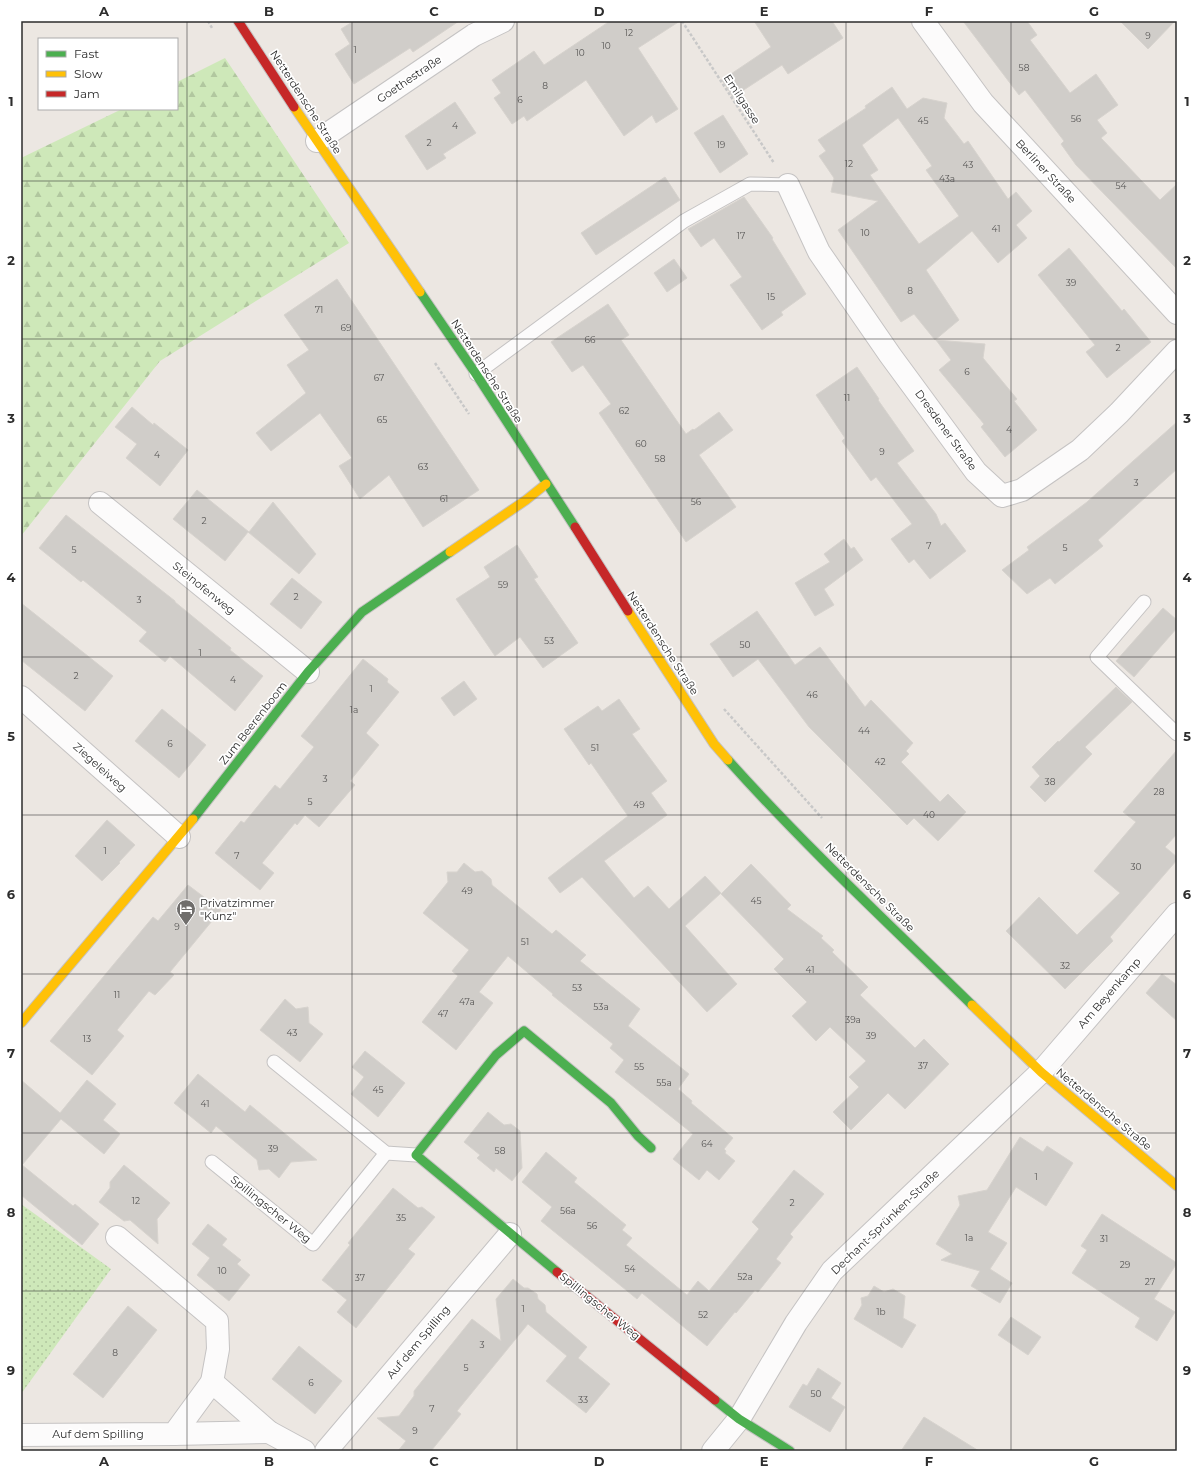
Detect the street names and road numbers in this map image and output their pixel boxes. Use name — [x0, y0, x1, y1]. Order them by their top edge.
street label: Netterdensche Straße — [267, 48, 345, 157]
street label: Goethestraße — [374, 52, 444, 106]
street label: Emilgasse — [721, 72, 763, 127]
street label: Berliner Straße — [1013, 136, 1079, 206]
street label: Netterdensche Straße — [448, 317, 526, 426]
street label: Dresdener Straße — [912, 387, 980, 473]
street label: Steinofenweg — [170, 559, 238, 617]
street label: Netterdensche Straße — [624, 589, 702, 698]
street label: Zum Beerenboom — [216, 679, 290, 767]
street label: Ziegeleiweg — [70, 739, 130, 795]
street label: Netterdensche Straße — [822, 839, 918, 935]
street label: Am Beyenkamp — [1074, 955, 1144, 1031]
street label: Netterdensche Straße — [1053, 1065, 1155, 1153]
street label: Dechant-Sprünken-Straße — [828, 1166, 942, 1277]
street label: Spillingscher Weg — [228, 1172, 314, 1246]
street label: Spillingscher Weg — [557, 1269, 643, 1343]
street label: Auf dem Spilling — [383, 1302, 453, 1382]
street label: Auf dem Spilling — [52, 1427, 144, 1441]

